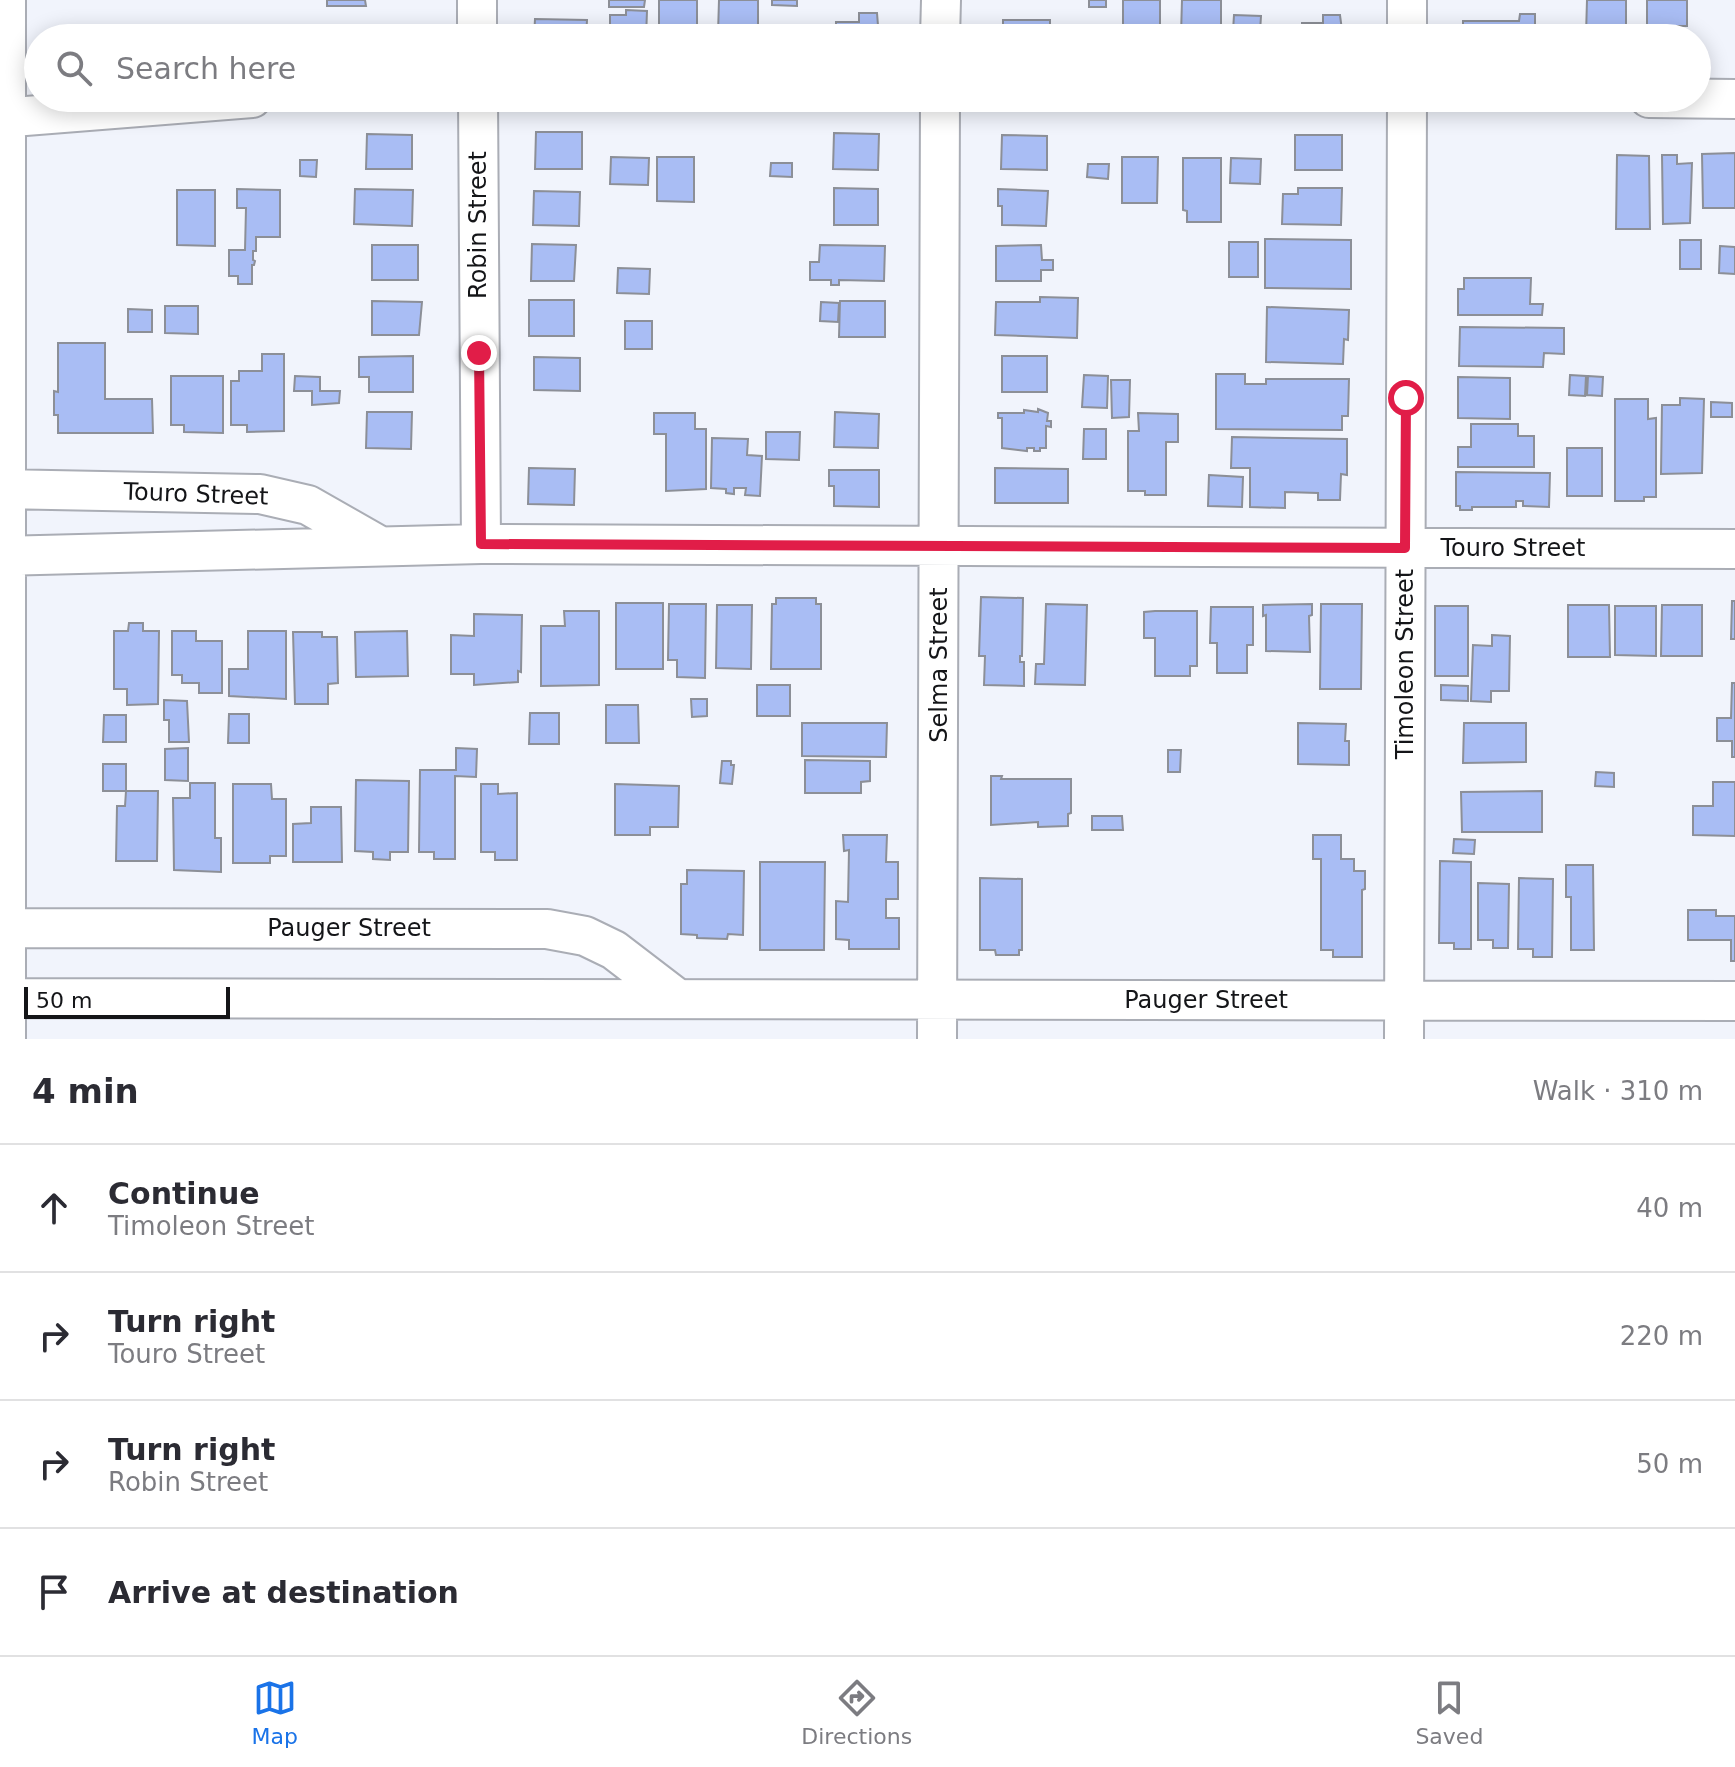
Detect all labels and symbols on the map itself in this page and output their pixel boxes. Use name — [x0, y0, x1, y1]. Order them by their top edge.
street label: Robin Street — [464, 151, 492, 299]
route end — [461, 335, 497, 371]
route start — [1388, 380, 1424, 416]
street label: Touro Street — [122, 477, 269, 511]
street label: Touro Street — [1439, 534, 1586, 562]
street label: Timoleon Street — [1391, 569, 1419, 760]
street label: Selma Street — [925, 587, 953, 743]
street label: Pauger Street — [267, 914, 431, 942]
scale bar — [24, 983, 230, 1019]
street label: Pauger Street — [1124, 986, 1288, 1014]

